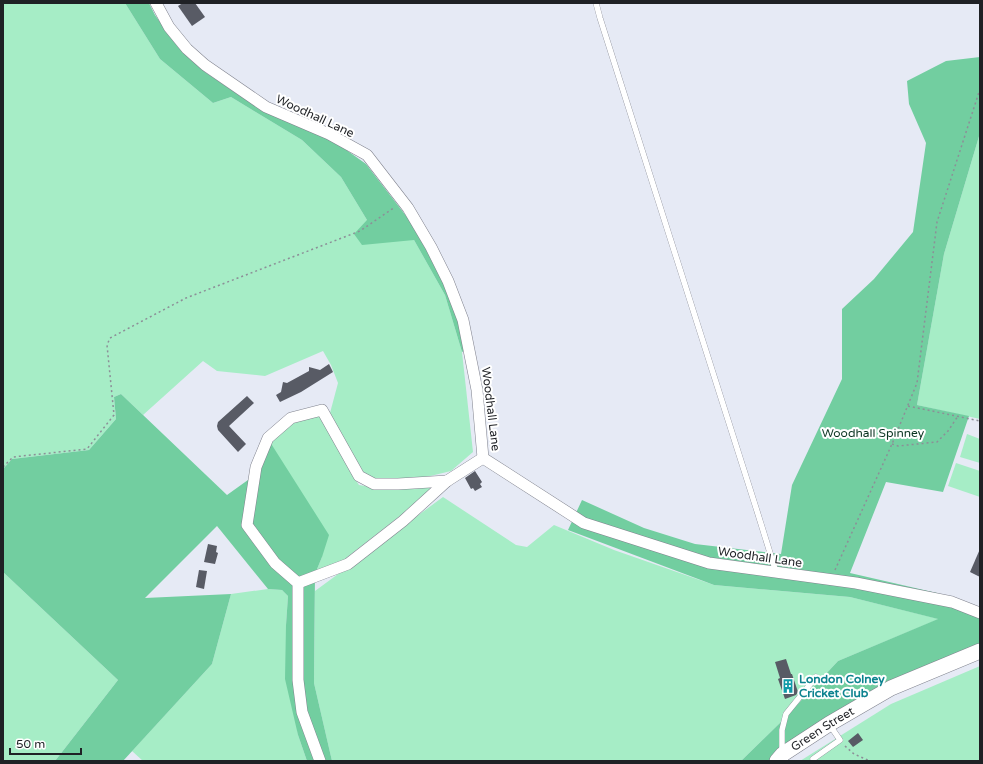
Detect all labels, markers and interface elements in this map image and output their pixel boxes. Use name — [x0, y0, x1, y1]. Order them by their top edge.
street label: Woodhall Lane — [274, 92, 357, 140]
street label: Woodhall Lane — [479, 366, 503, 452]
park label: Woodhall Spinney — [822, 426, 925, 440]
street label: Woodhall Lane — [717, 544, 803, 570]
place label: London Colney Cricket Club — [799, 672, 885, 700]
building icon: London Colney Cricket Club — [780, 678, 796, 694]
street label: Green Street — [788, 704, 857, 754]
scale bar — [10, 730, 81, 756]
text: 50 m — [16, 737, 45, 751]

